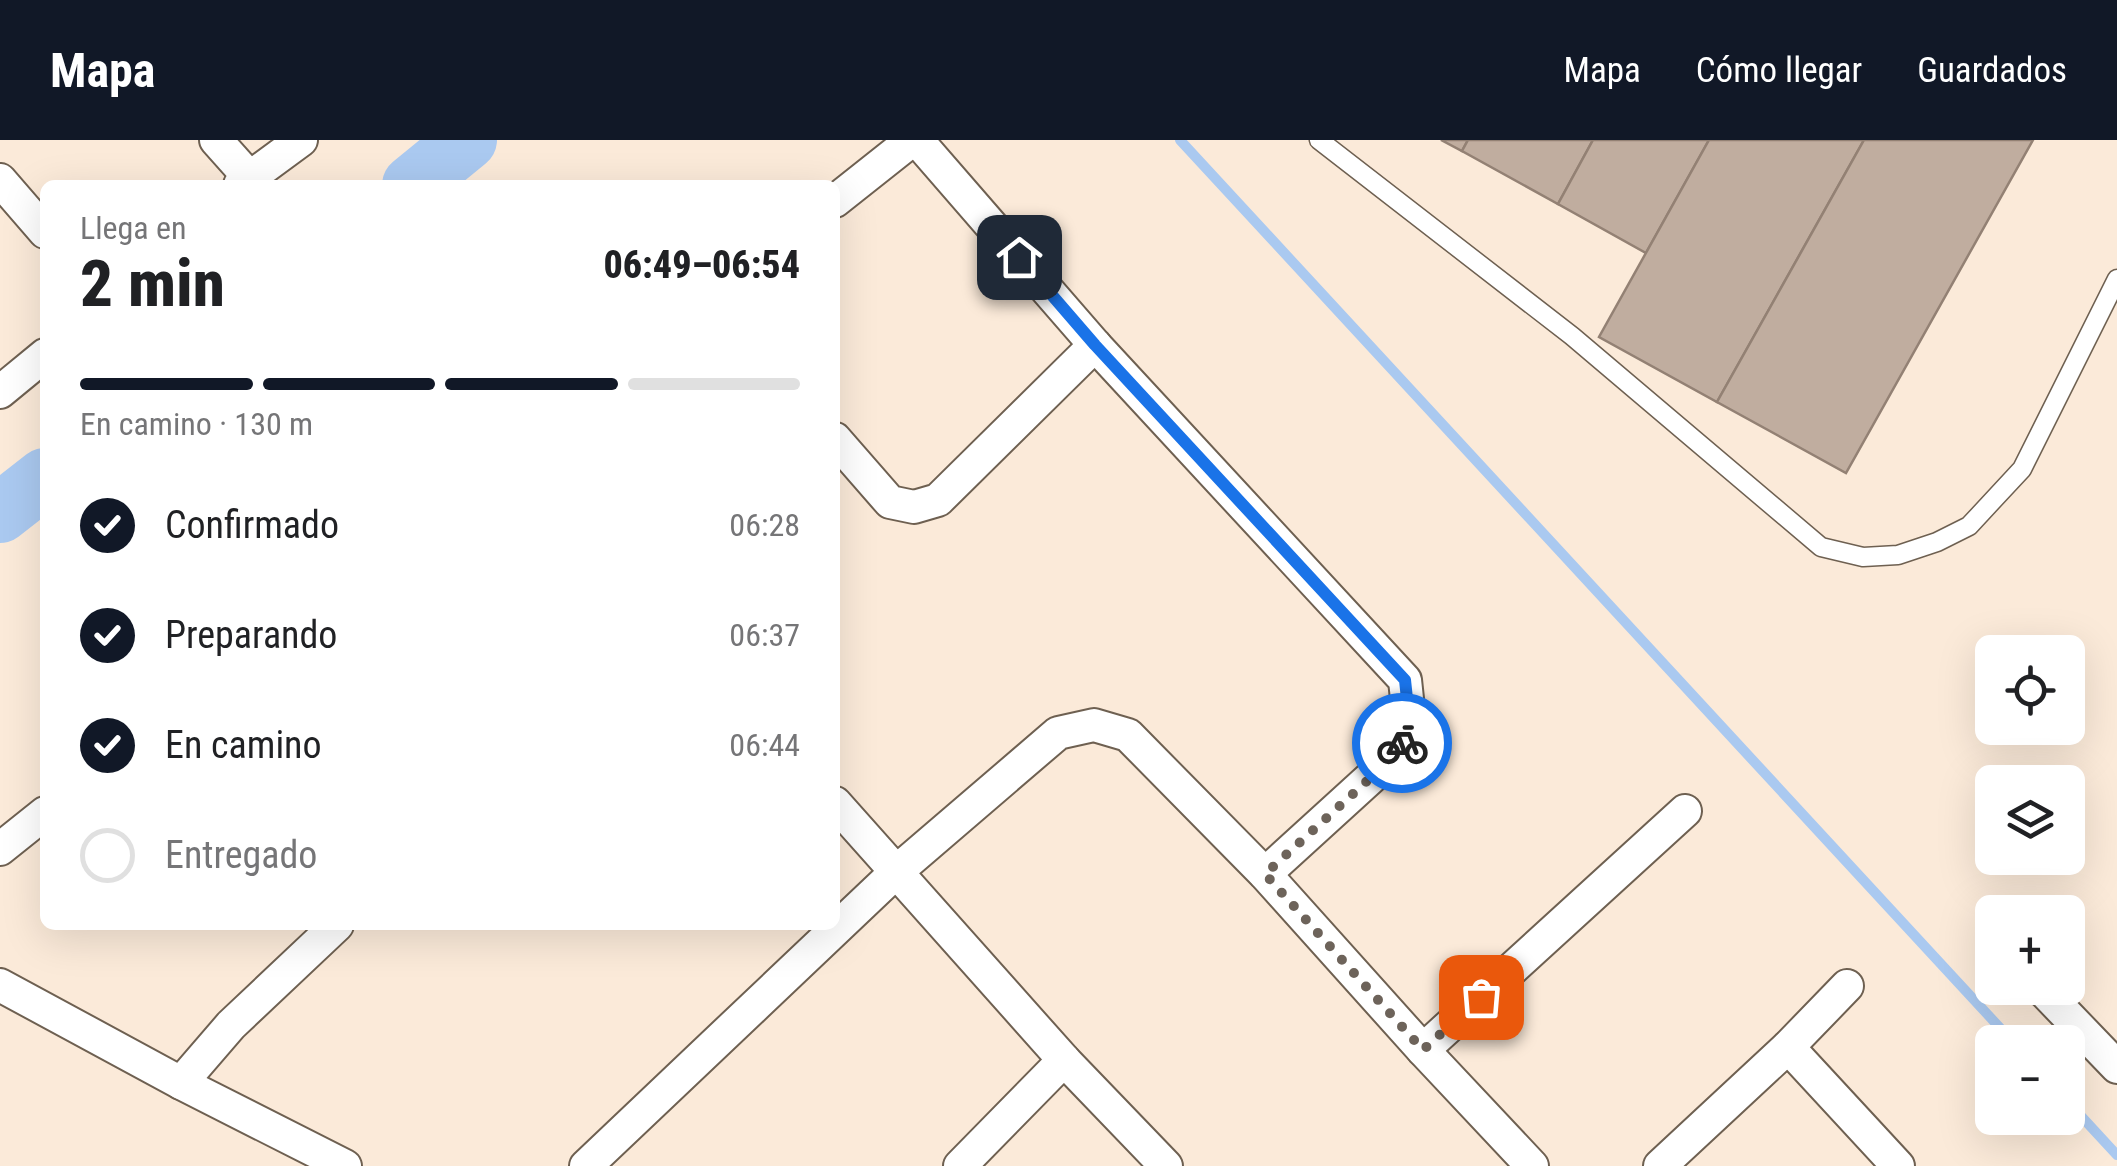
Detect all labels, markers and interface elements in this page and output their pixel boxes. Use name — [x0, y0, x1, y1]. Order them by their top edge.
text: Mapa — [50, 42, 155, 99]
text: Mapa — [1564, 50, 1641, 91]
text: Cómo llegar — [1696, 50, 1862, 91]
text: Guardados — [1917, 50, 2067, 91]
text: Llega en — [80, 209, 187, 247]
pin — [977, 215, 1062, 300]
icon: home — [992, 230, 1047, 285]
text: 06:49–06:54 — [603, 243, 800, 287]
text: 2 min — [80, 246, 225, 322]
text: En camino · 130 m — [80, 405, 313, 443]
icon: check — [80, 498, 135, 553]
text: Confirmado — [165, 503, 339, 547]
text: 06:28 — [729, 506, 800, 544]
icon: check — [80, 608, 135, 663]
text: Preparando — [165, 613, 337, 657]
text: 06:37 — [729, 616, 800, 654]
map controls — [1975, 635, 2085, 1135]
button: locate — [1975, 635, 2085, 745]
courier — [1352, 693, 1452, 793]
icon: bike — [1375, 716, 1430, 771]
icon: check — [80, 718, 135, 773]
text: En camino — [165, 723, 322, 767]
text: 06:44 — [729, 726, 800, 764]
button: layers — [1975, 765, 2085, 875]
text: Entregado — [165, 833, 317, 877]
button: + — [1975, 895, 2085, 1005]
pin — [1439, 955, 1524, 1040]
icon: bag — [1454, 970, 1509, 1025]
button: − — [1975, 1025, 2085, 1135]

